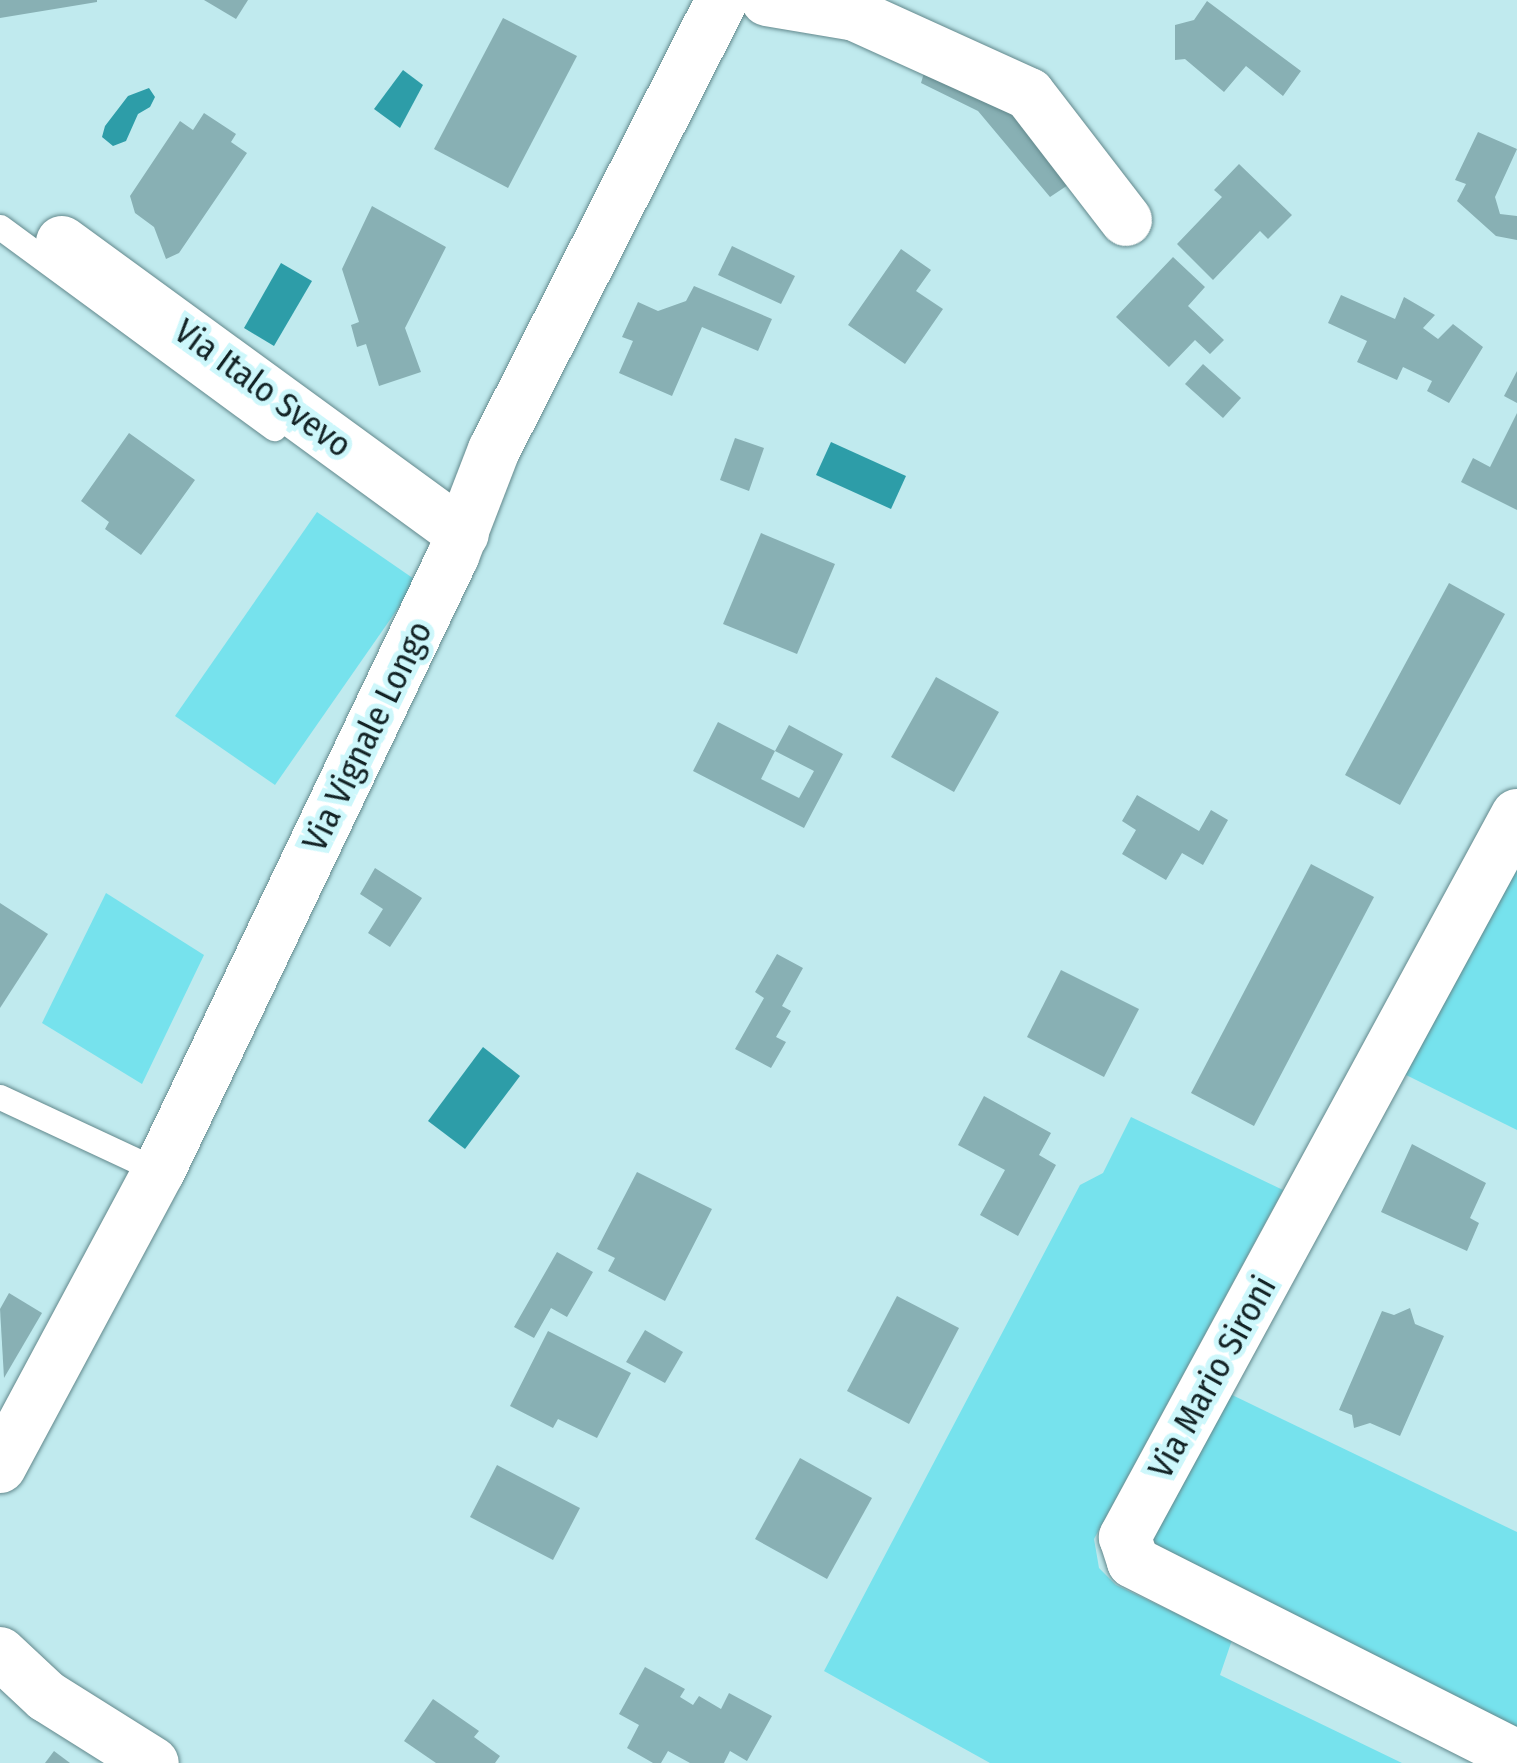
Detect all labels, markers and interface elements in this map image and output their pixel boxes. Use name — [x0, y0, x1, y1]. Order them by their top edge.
street label: Via Italo Svevo — [166, 310, 360, 466]
street label: Via Vignale Longo — [293, 614, 441, 858]
street label: Via Mario Sironi — [1139, 1269, 1285, 1485]

